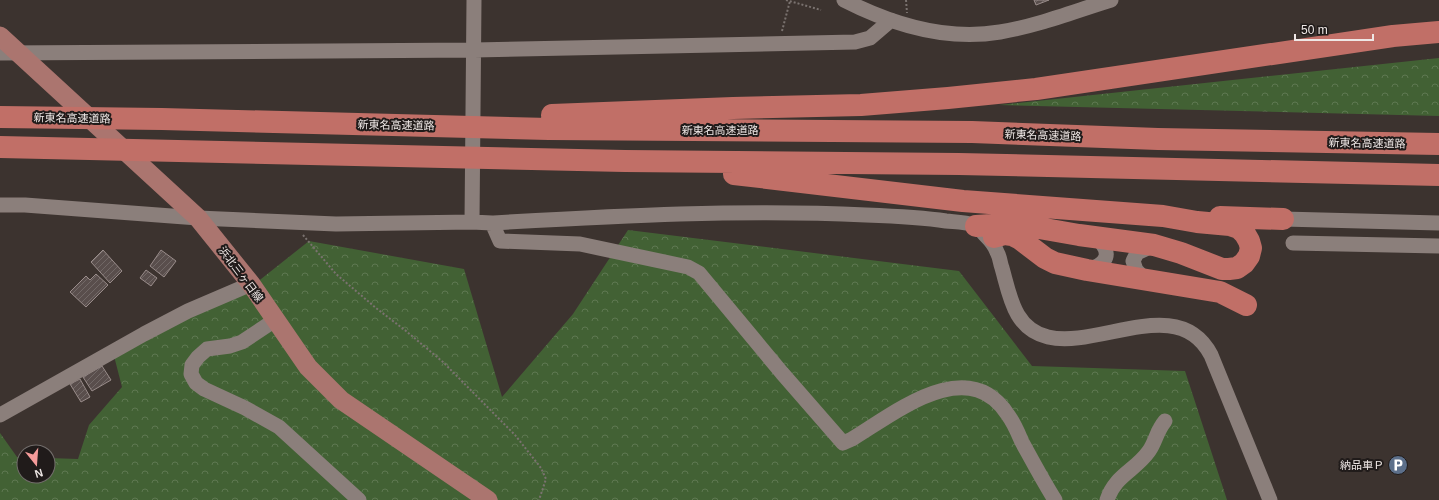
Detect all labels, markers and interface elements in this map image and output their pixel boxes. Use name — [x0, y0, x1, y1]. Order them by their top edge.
scale bar — [1295, 16, 1373, 42]
text: 50 m — [1301, 23, 1328, 37]
street label: 新東名高速道路 — [33, 111, 111, 125]
street label: 新東名高速道路 — [357, 118, 435, 132]
street label: 新東名高速道路 — [682, 124, 759, 136]
street label: 新東名高速道路 — [1004, 128, 1082, 142]
street label: 新東名高速道路 — [1328, 136, 1406, 150]
street label: 浜北三ヶ日線 — [216, 244, 266, 304]
north arrow — [16, 444, 56, 484]
parking icon: 納品車Ｐ — [1387, 454, 1409, 476]
place label: 納品車Ｐ — [1340, 459, 1384, 471]
text: N — [33, 467, 44, 480]

